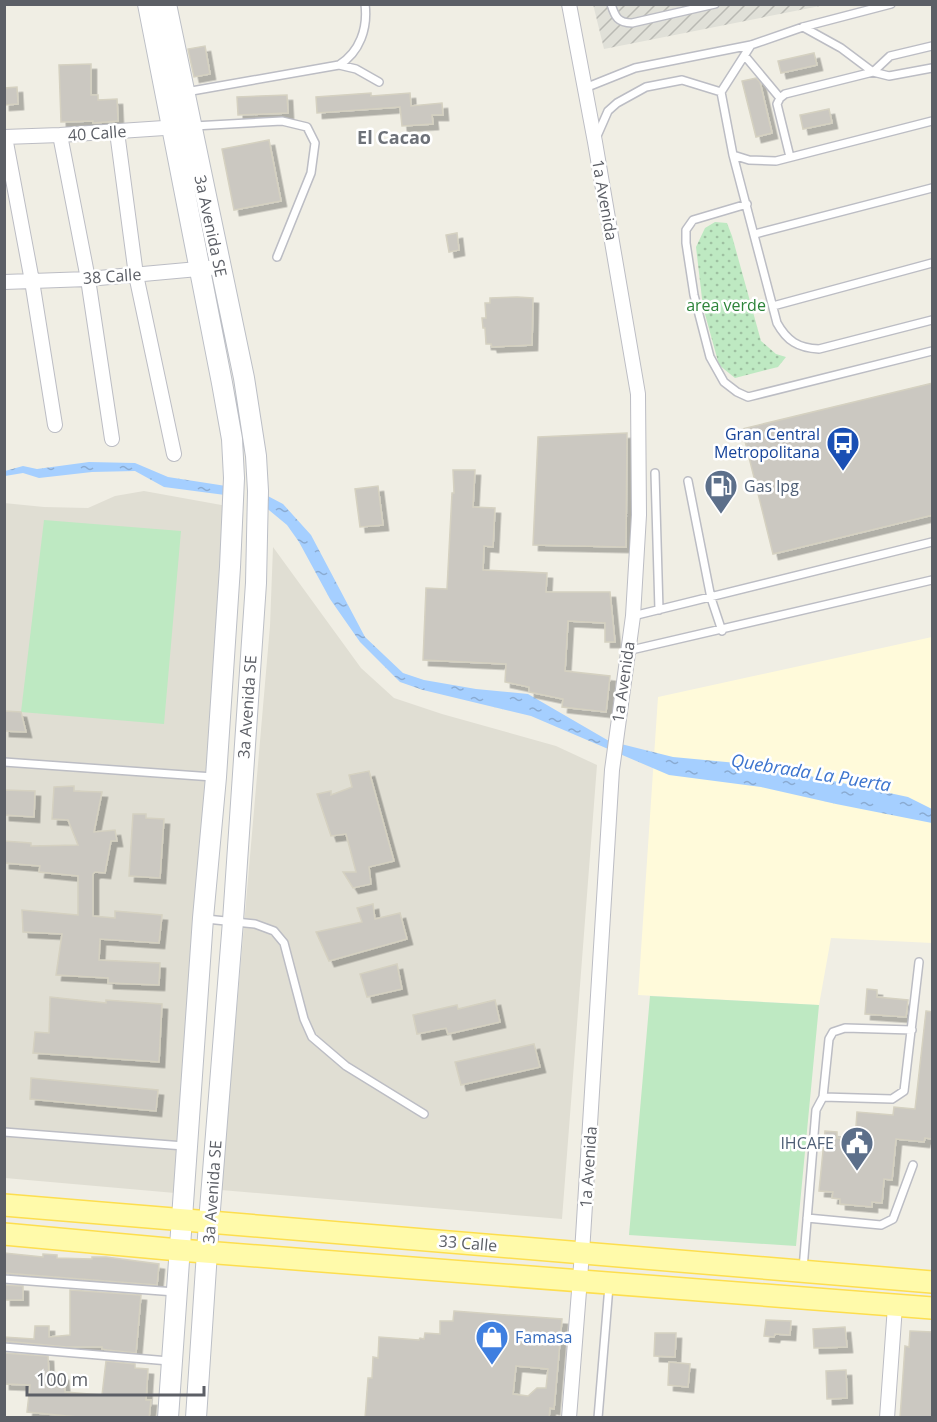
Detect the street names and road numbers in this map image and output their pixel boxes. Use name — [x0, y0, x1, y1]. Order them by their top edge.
street label: 40 Calle — [67, 120, 127, 146]
street label: 1a Avenida — [587, 158, 623, 242]
street label: 3a Avenida SE — [189, 173, 233, 279]
street label: 38 Calle — [82, 263, 142, 289]
street label: 1a Avenida — [606, 640, 640, 724]
street label: 3a Avenida SE — [232, 655, 262, 759]
street label: 1a Avenida — [574, 1125, 602, 1209]
street label: 3a Avenida SE — [197, 1140, 227, 1244]
street label: 33 Calle — [438, 1229, 498, 1257]

